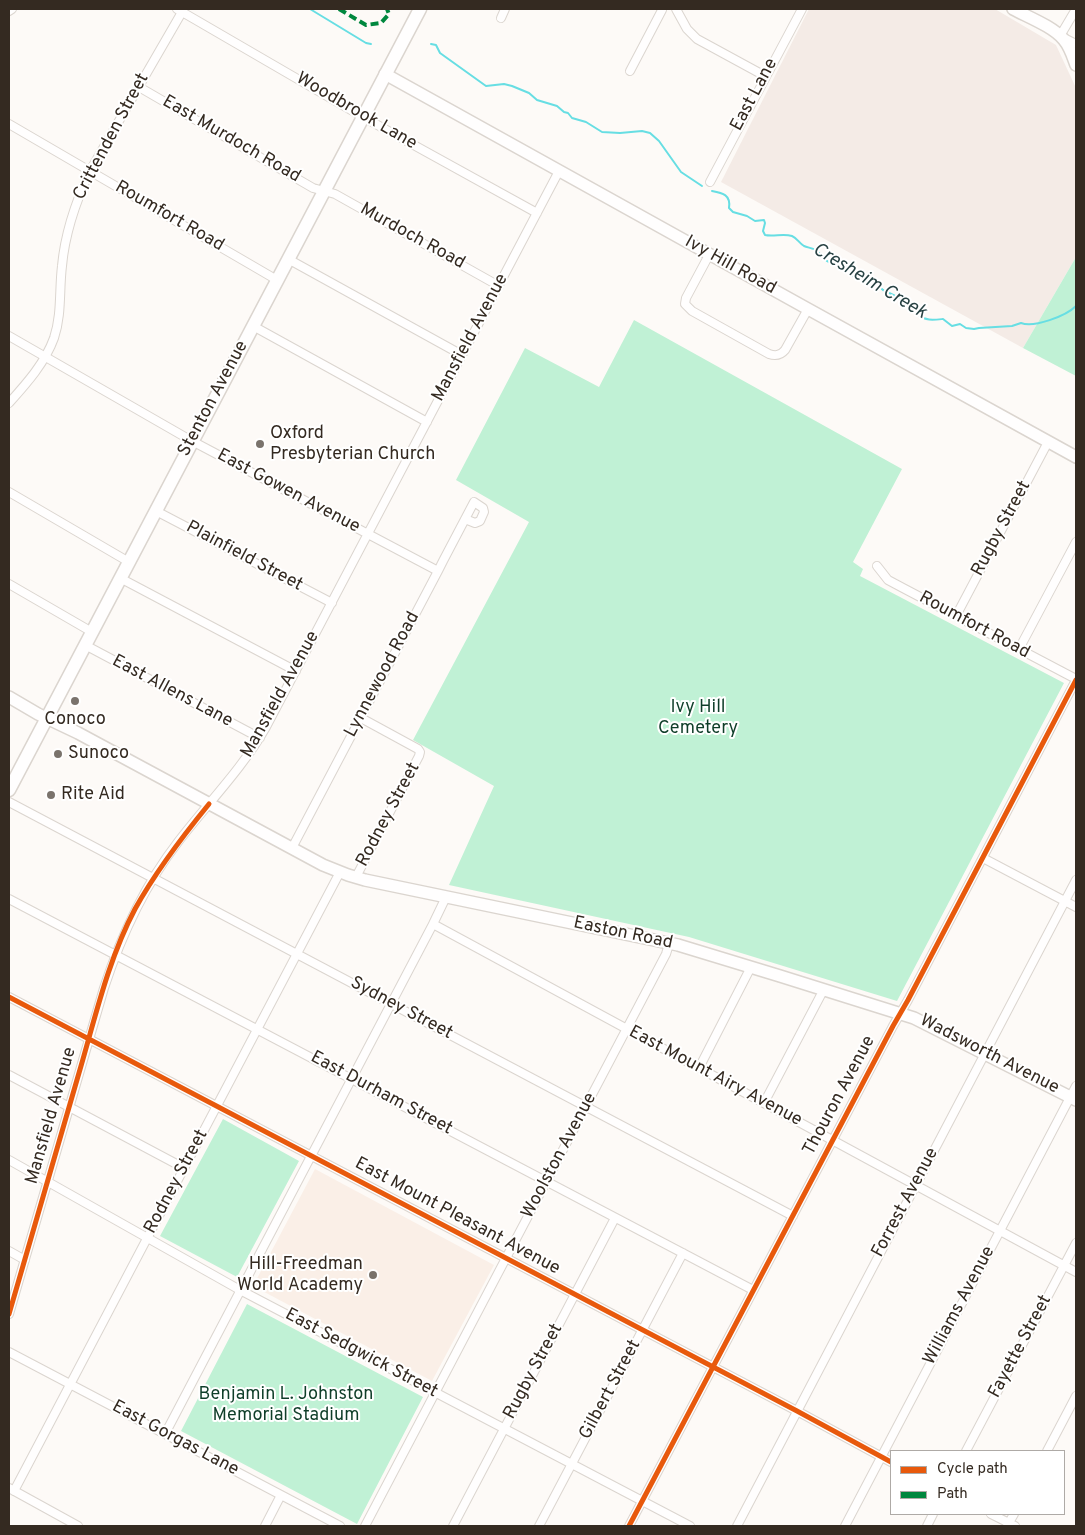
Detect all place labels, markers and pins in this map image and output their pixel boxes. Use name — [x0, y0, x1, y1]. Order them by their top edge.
place label: Oxford Presbyterian Church — [270, 423, 435, 466]
marker: Oxford Presbyterian Church — [254, 438, 266, 450]
marker: Conoco — [69, 695, 81, 707]
place label: Conoco — [44, 709, 106, 731]
place label: Sunoco — [68, 743, 129, 765]
marker: Sunoco — [52, 748, 64, 760]
place label: Rite Aid — [61, 784, 125, 806]
marker: Rite Aid — [45, 789, 57, 801]
place label: Hill-Freedman World Academy — [237, 1254, 363, 1296]
marker: Hill-Freedman World Academy — [367, 1269, 379, 1281]

